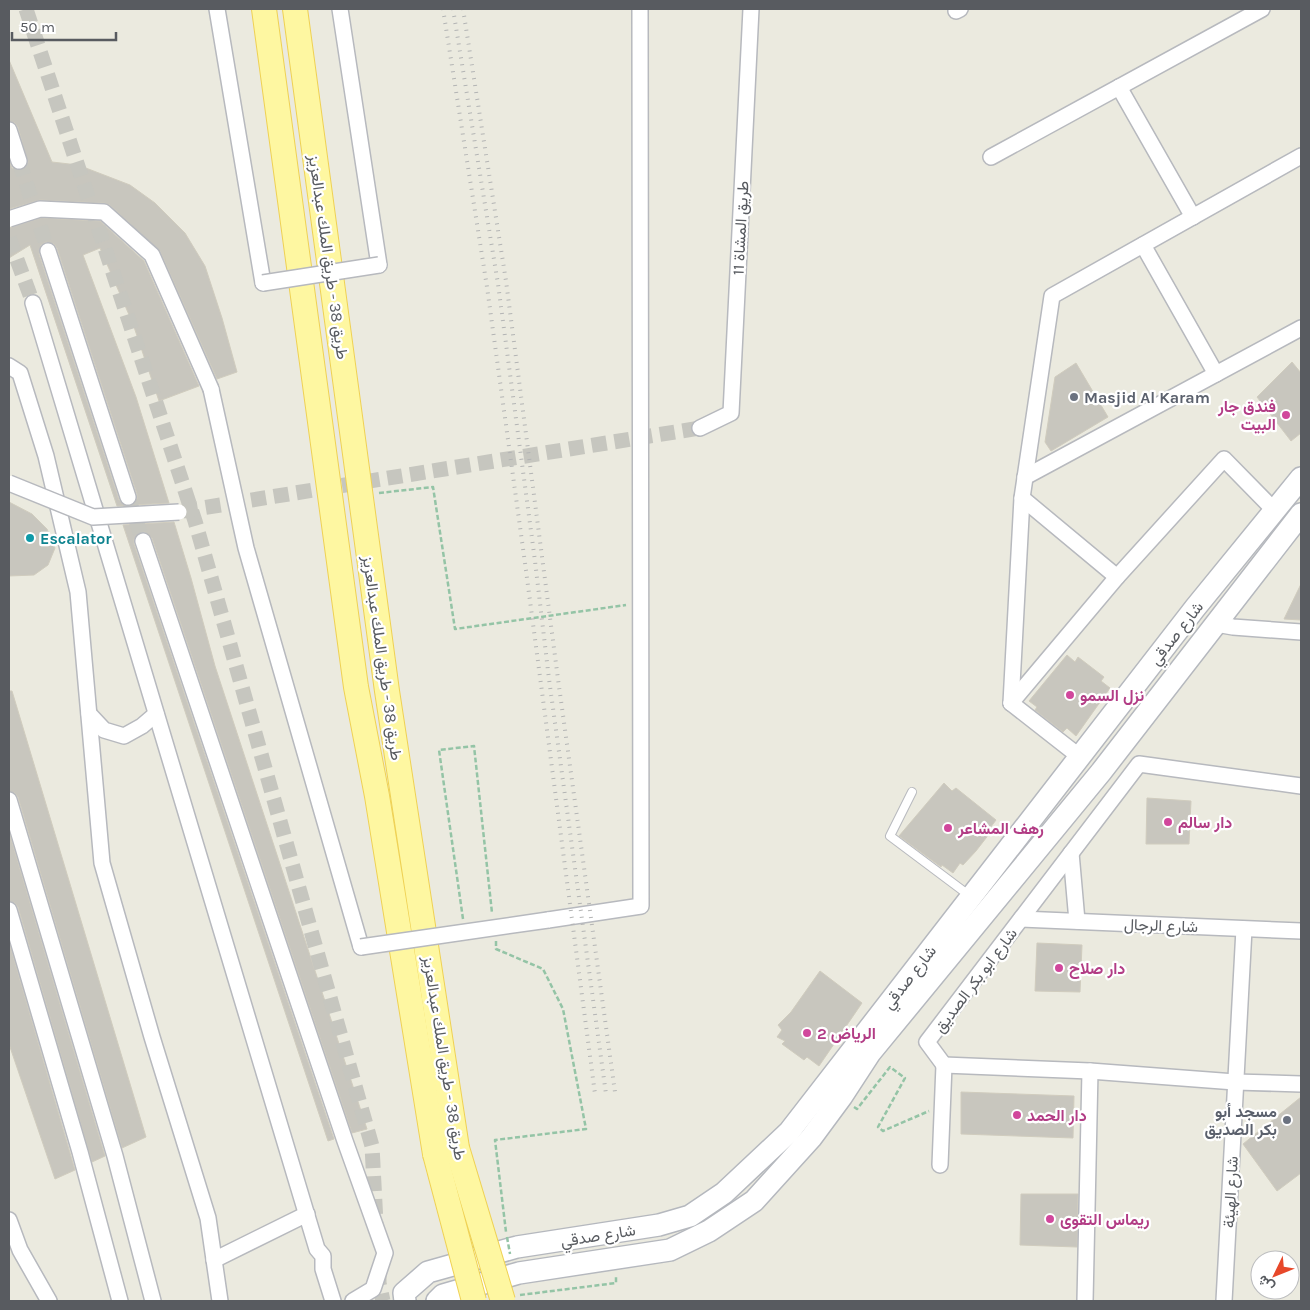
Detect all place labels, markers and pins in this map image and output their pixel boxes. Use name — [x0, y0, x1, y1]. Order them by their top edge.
place label: Masjid Al Karam — [1084, 388, 1210, 407]
marker: Masjid Al Karam — [1068, 391, 1080, 403]
place label: فندق جار البيت — [1217, 397, 1276, 434]
marker: فندق جار البيت — [1280, 409, 1292, 421]
place label: Escalator — [40, 529, 112, 548]
marker: Escalator — [24, 532, 36, 544]
place label: نزل السمو — [1080, 686, 1144, 706]
marker: نزل السمو — [1064, 689, 1076, 701]
place label: دار سالم — [1178, 813, 1232, 833]
marker: دار سالم — [1162, 816, 1174, 828]
place label: رهف المشاعر — [957, 819, 1044, 839]
marker: رهف المشاعر — [942, 822, 954, 834]
place label: دار صلاح — [1069, 959, 1125, 979]
marker: دار صلاح — [1053, 962, 1065, 974]
place label: الرياض 2 — [817, 1024, 876, 1044]
marker: الرياض 2 — [801, 1027, 813, 1039]
place label: مسجد أبو بكر الصديق — [1205, 1102, 1277, 1140]
place label: دار الحمد — [1027, 1106, 1087, 1126]
marker: دار الحمد — [1011, 1109, 1023, 1121]
marker: مسجد أبو بكر الصديق — [1281, 1114, 1293, 1126]
place label: ريماس التقوى — [1060, 1210, 1150, 1230]
marker: ريماس التقوى — [1044, 1213, 1056, 1225]

